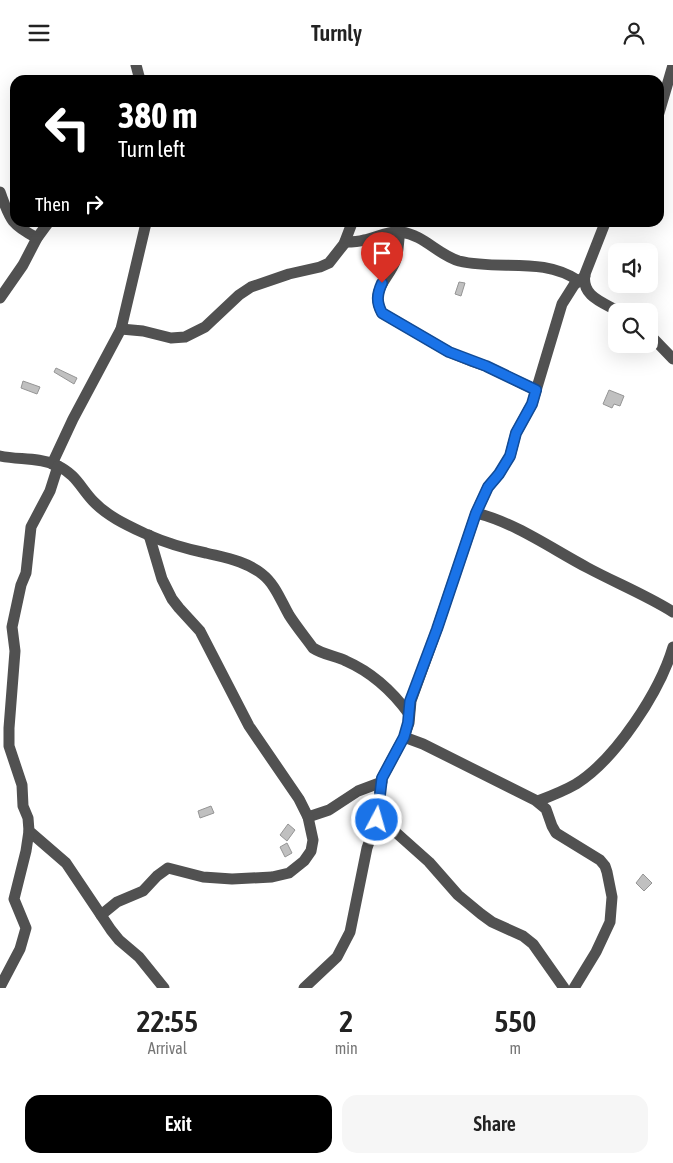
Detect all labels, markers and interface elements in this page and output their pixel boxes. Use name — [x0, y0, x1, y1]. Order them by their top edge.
icon: menu — [25, 19, 53, 47]
icon: person — [620, 19, 648, 47]
text: Turnly — [311, 20, 362, 46]
icon: left — [35, 95, 100, 160]
text: 380 m — [118, 95, 197, 135]
text: Turn left — [118, 136, 185, 162]
icon: right — [80, 190, 108, 218]
text: Then — [35, 193, 70, 215]
pin — [361, 232, 403, 283]
icon: arrive — [368, 239, 396, 267]
map controls — [608, 243, 658, 353]
button: sound — [608, 243, 658, 293]
button: search — [608, 303, 658, 353]
position arrow — [350, 793, 402, 845]
text: 22:55 — [136, 1004, 198, 1038]
text: 2 — [339, 1004, 353, 1038]
text: 550 — [494, 1004, 536, 1038]
text: Arrival — [148, 1039, 187, 1057]
text: min — [335, 1039, 358, 1057]
text: m — [510, 1039, 521, 1057]
button: Exit — [25, 1095, 332, 1153]
button: Share — [342, 1095, 648, 1153]

